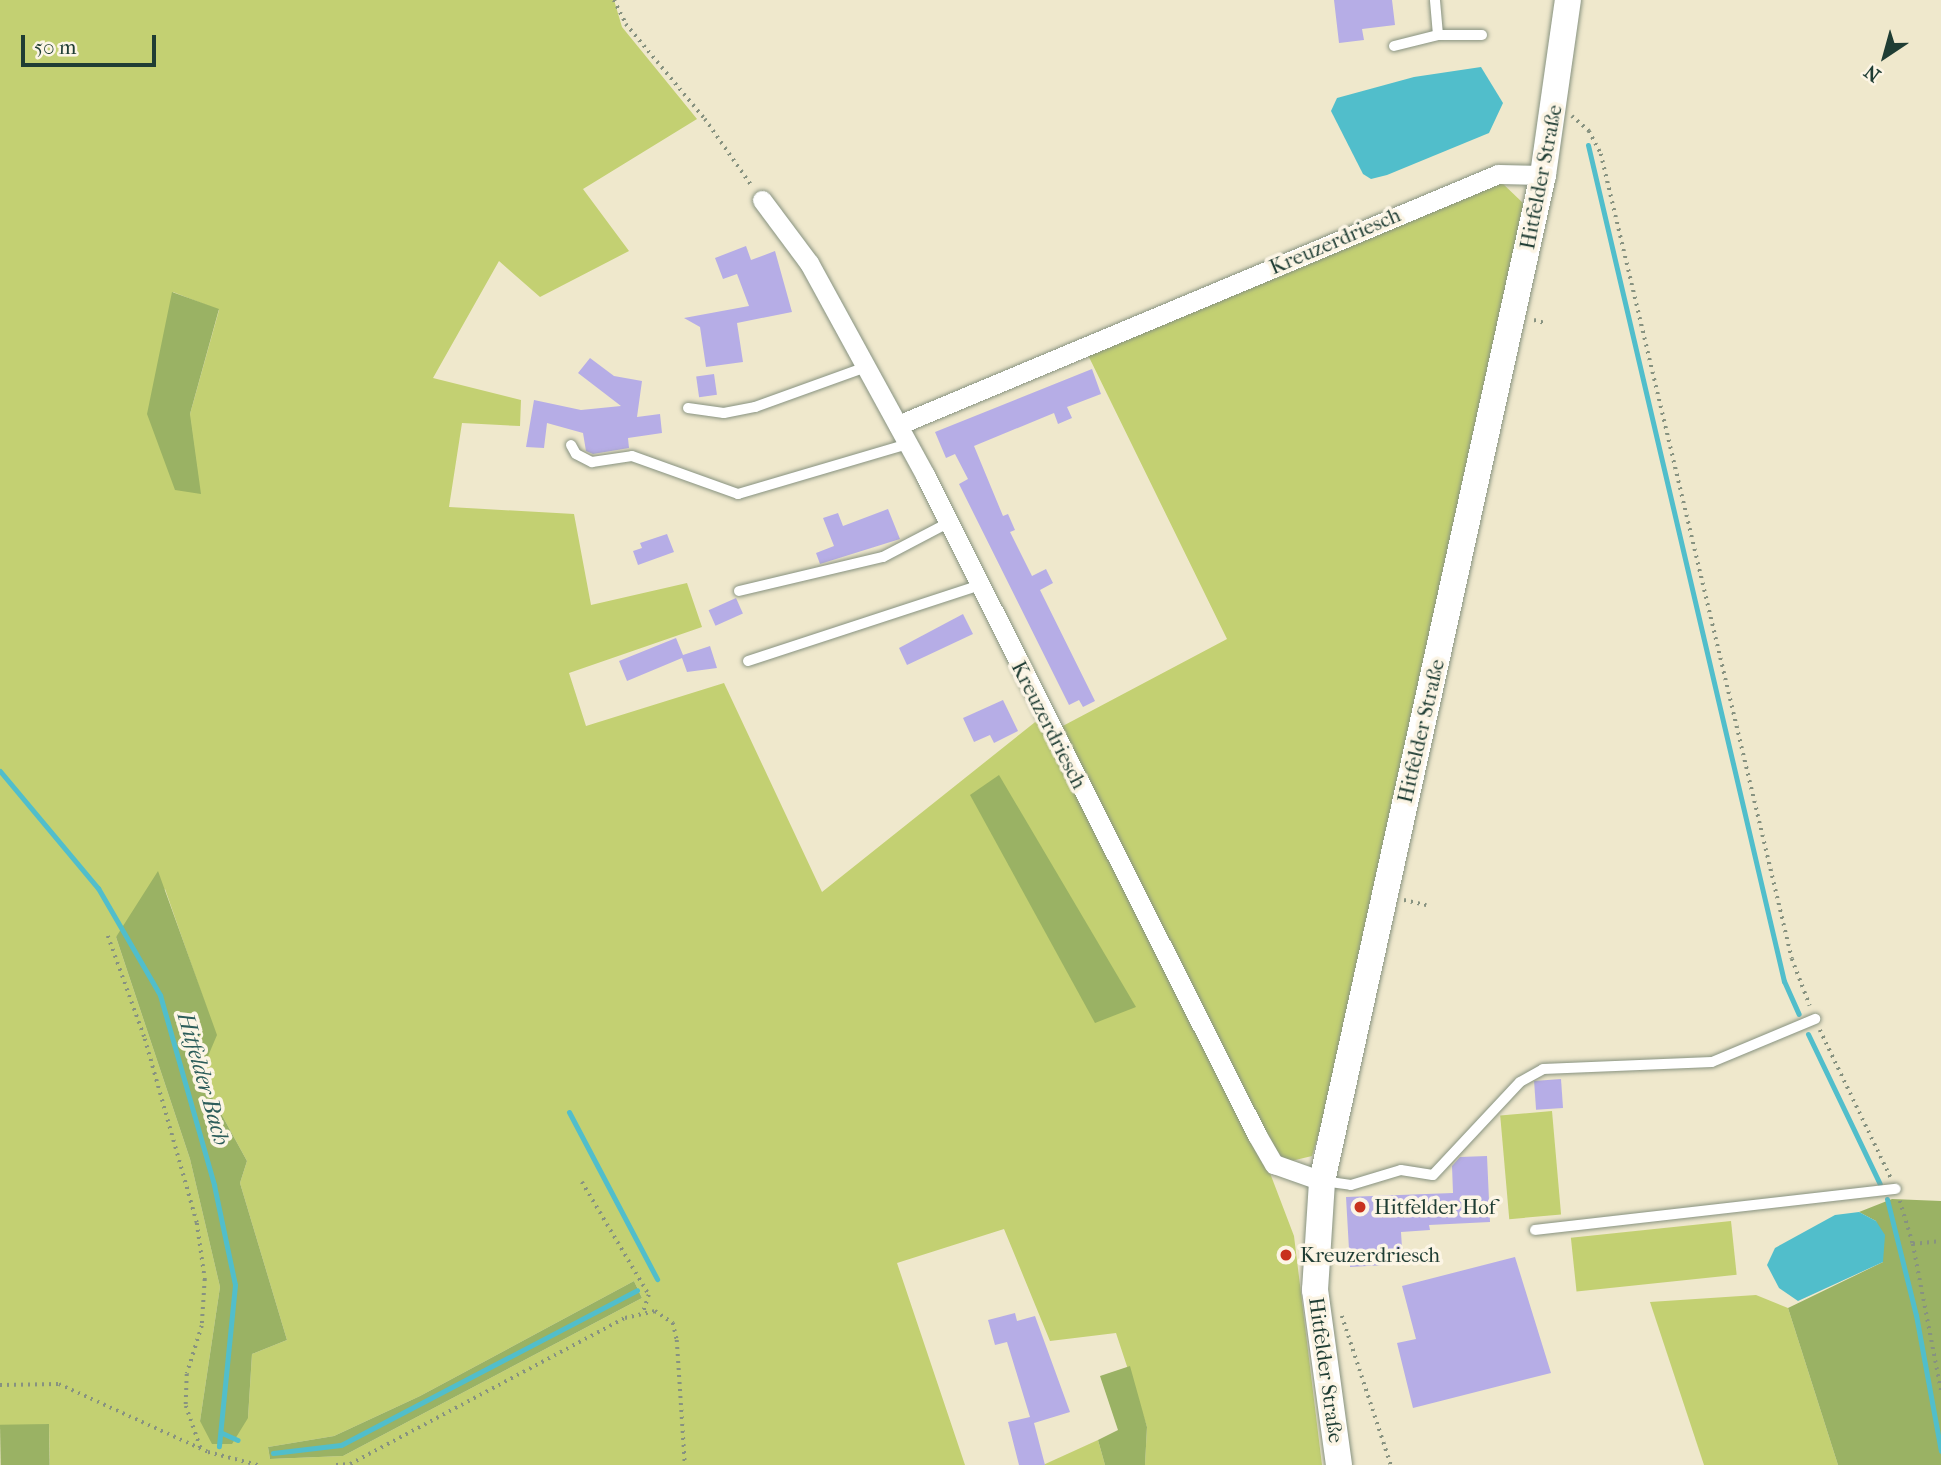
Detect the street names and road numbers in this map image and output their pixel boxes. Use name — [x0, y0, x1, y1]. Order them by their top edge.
street label: Hitfelder Straße — [1515, 102, 1567, 252]
street label: Kreuzerdriesch — [1266, 202, 1404, 280]
street label: Kreuzerdriesch — [1006, 657, 1092, 793]
street label: Hitfelder Straße — [1392, 657, 1450, 805]
street label: Hitfelder Straße — [1303, 1296, 1349, 1444]

